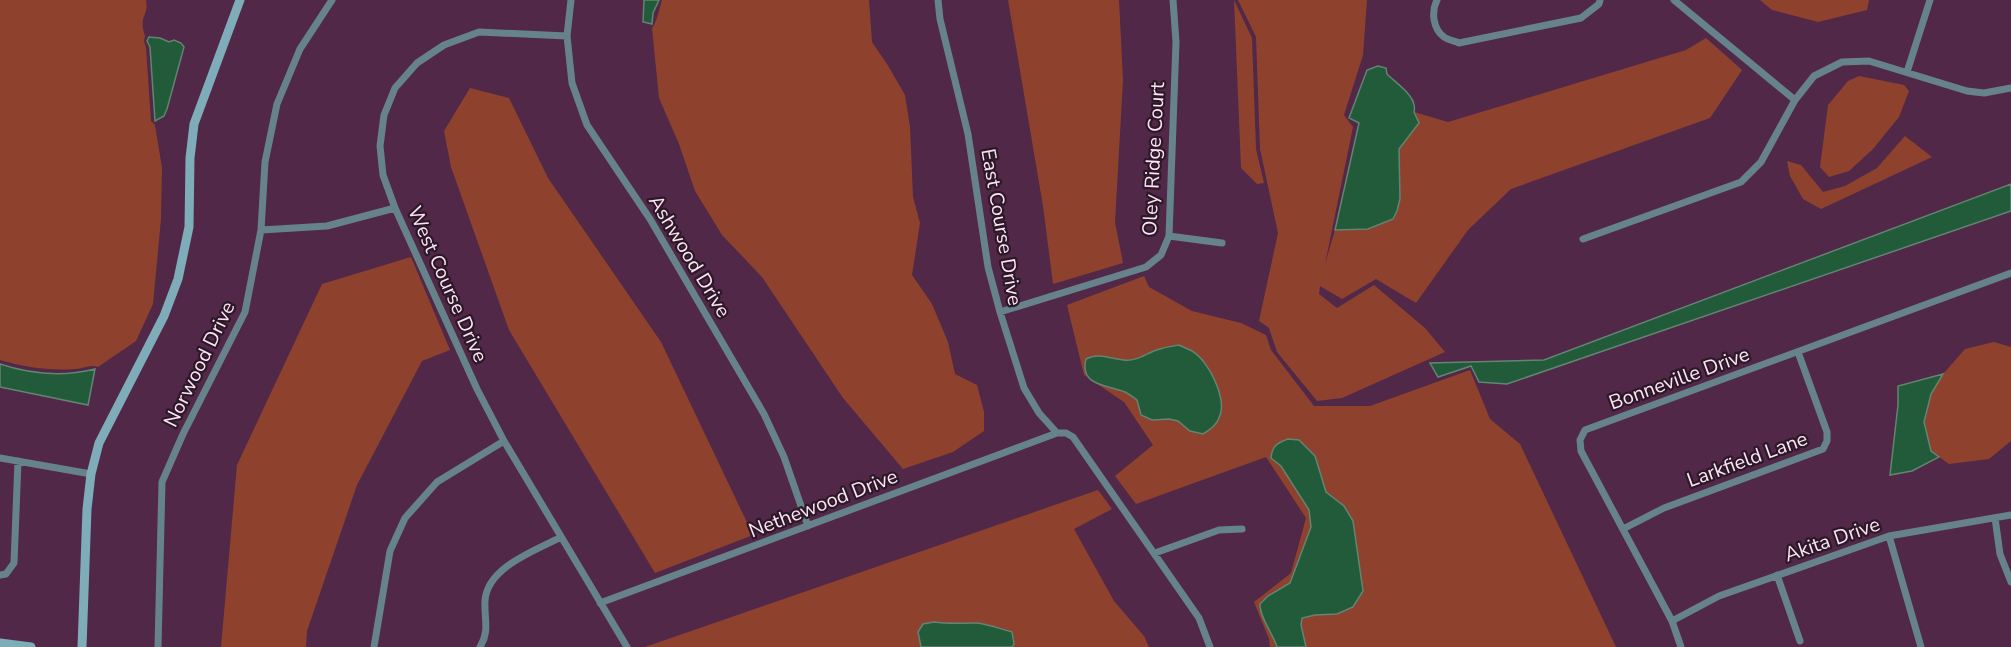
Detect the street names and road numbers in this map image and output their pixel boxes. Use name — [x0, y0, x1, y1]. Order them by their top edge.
street label: Oley Ridge Court — [1136, 80, 1171, 237]
street label: East Course Drive — [974, 147, 1029, 308]
street label: Ashwood Drive — [642, 190, 737, 323]
street label: West Course Drive — [401, 202, 494, 366]
street label: Norwood Drive — [157, 297, 242, 432]
street label: Bonneville Drive — [1605, 341, 1753, 416]
street label: Larkfield Lane — [1683, 425, 1811, 494]
street label: Nethewood Drive — [745, 463, 902, 544]
street label: Akita Drive — [1781, 511, 1884, 568]

